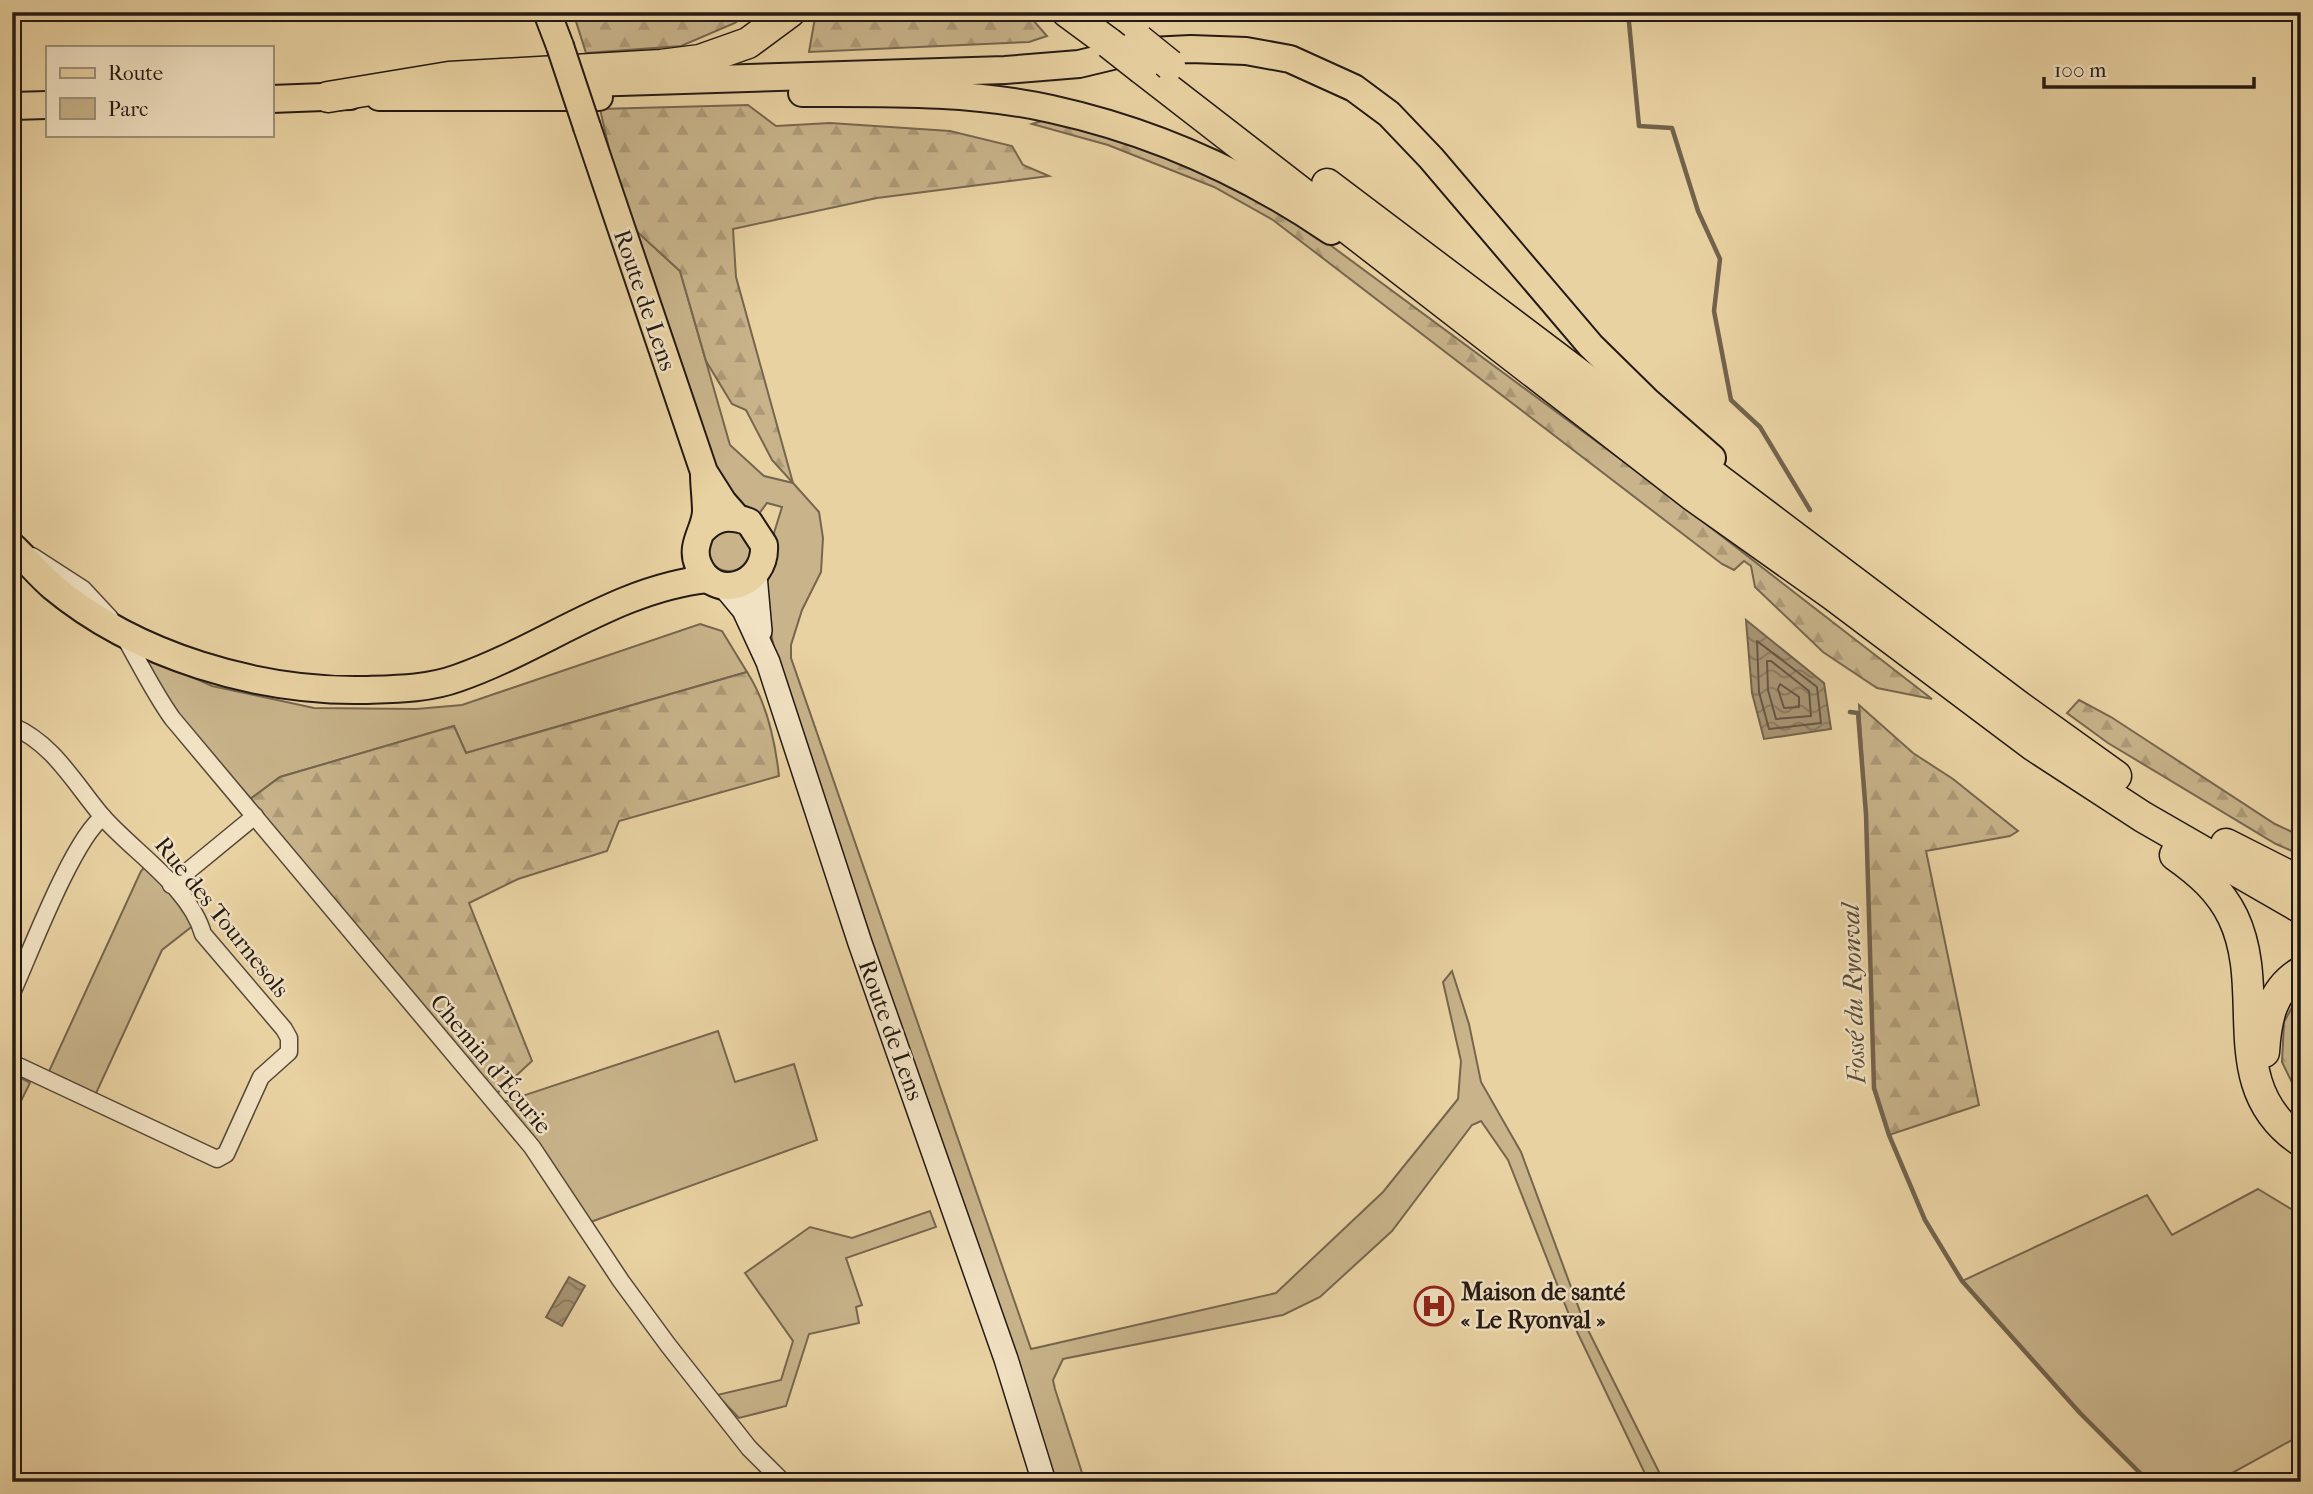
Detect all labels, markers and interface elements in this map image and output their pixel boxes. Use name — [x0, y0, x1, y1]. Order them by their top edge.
legend — [46, 46, 273, 136]
scale bar — [2044, 46, 2254, 90]
text: 100 m — [2054, 58, 2107, 82]
text: Route — [108, 61, 163, 85]
text: Parc — [108, 97, 148, 121]
street label: Route de Lens — [608, 226, 682, 374]
street label: Rue des Tournesols — [149, 831, 295, 1003]
water label: Fossé du Ryonval — [1835, 901, 1872, 1085]
street label: Route de Lens — [853, 956, 929, 1104]
street label: Chemin d'Écurie — [425, 988, 558, 1140]
place label: Maison de santé « Le Ryonval » — [1461, 1278, 1625, 1334]
hospital icon: Maison de santé « Le Ryonval » — [1413, 1285, 1455, 1327]

